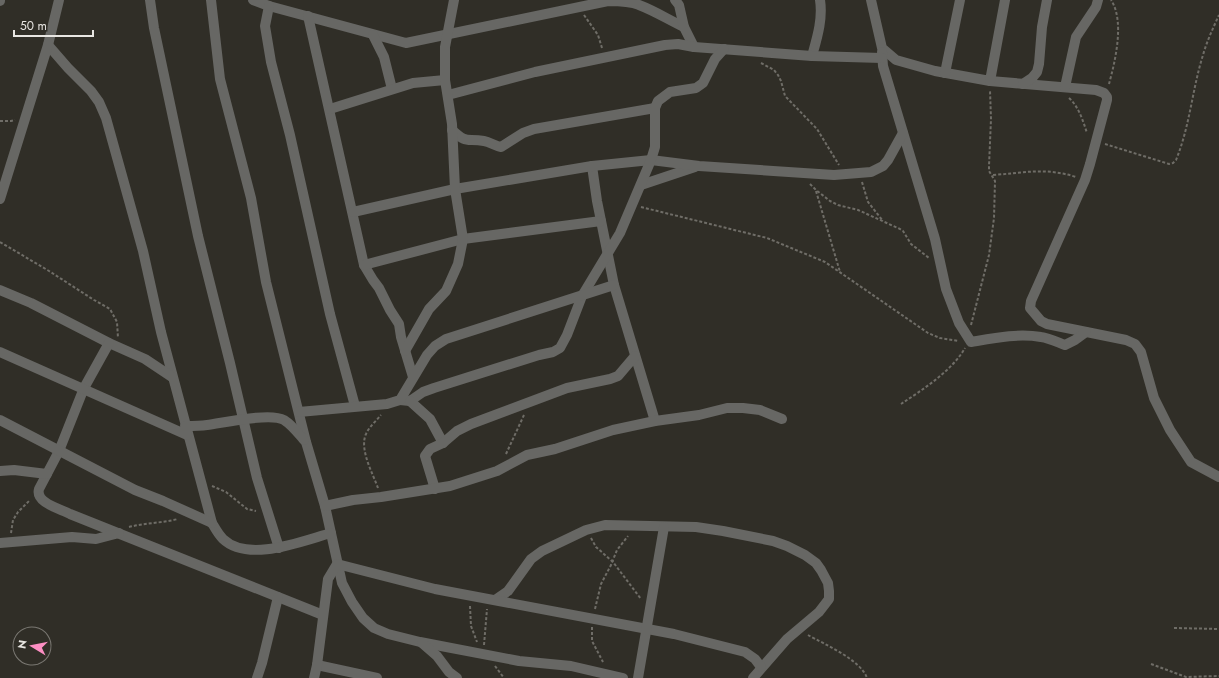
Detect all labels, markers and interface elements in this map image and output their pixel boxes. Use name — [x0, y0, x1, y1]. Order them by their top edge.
scale bar — [14, 12, 93, 38]
text: 50 m — [20, 17, 47, 35]
north arrow — [12, 626, 52, 666]
text: N — [14, 639, 31, 650]

